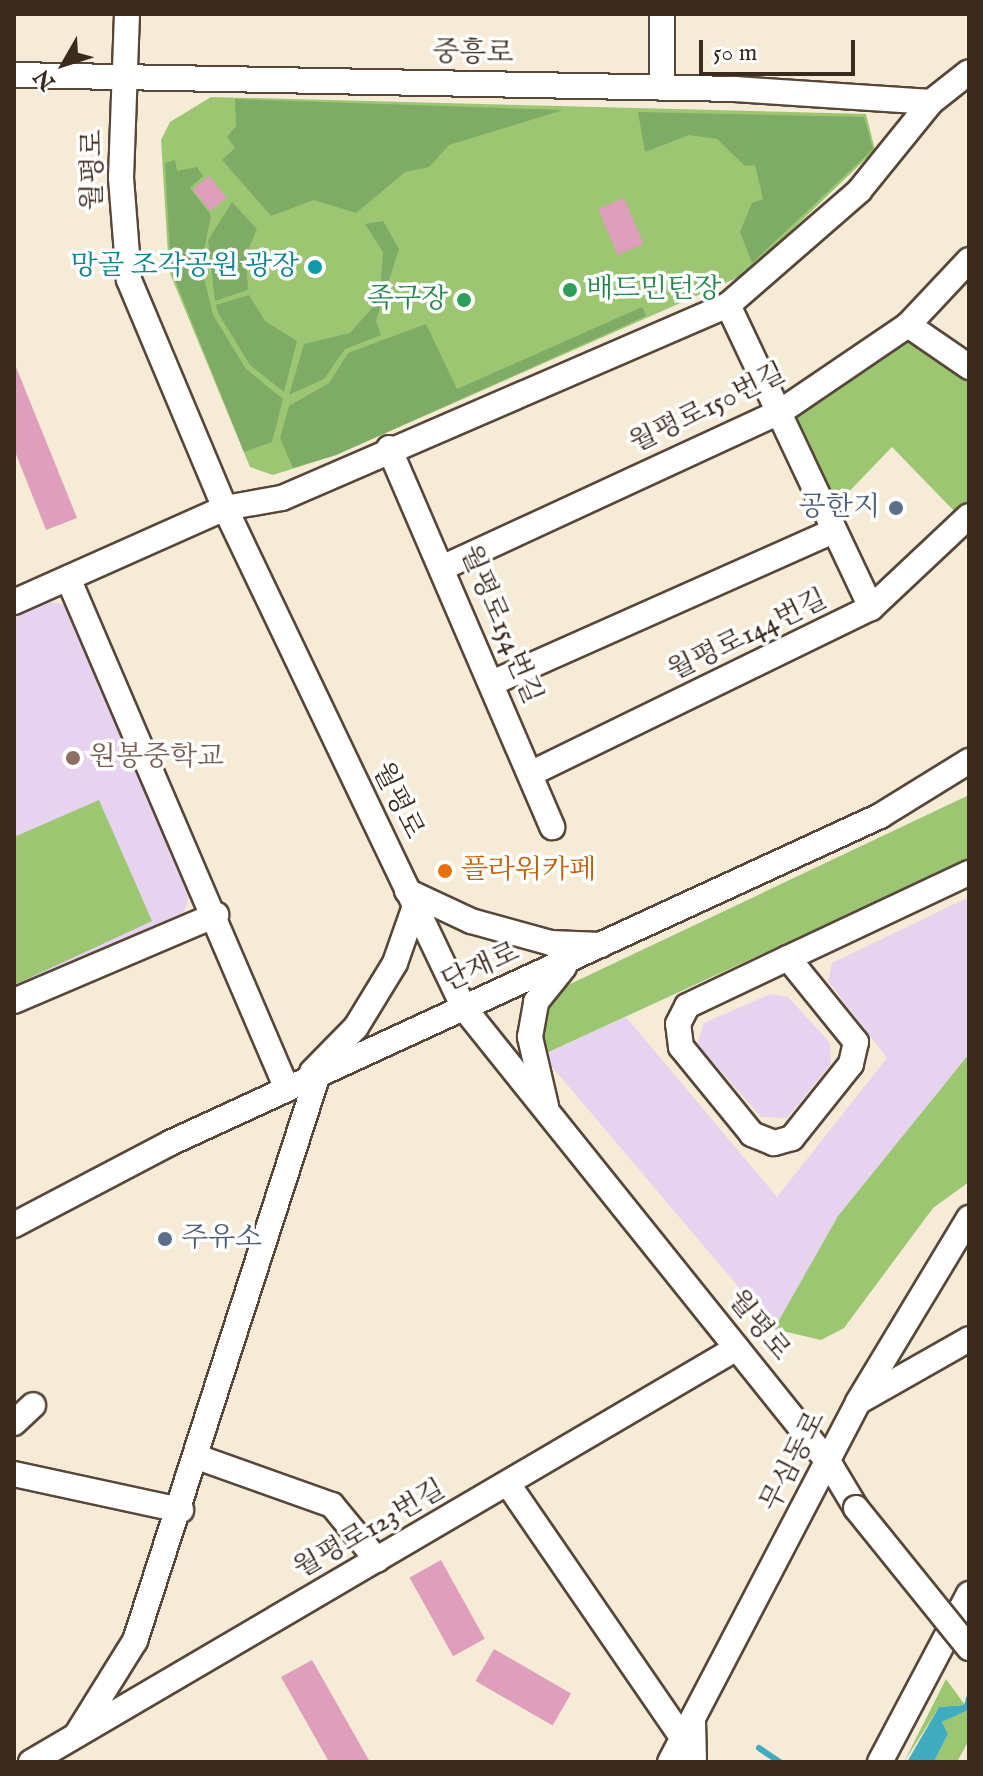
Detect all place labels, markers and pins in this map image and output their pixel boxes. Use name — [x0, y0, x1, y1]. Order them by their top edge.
place label: 망골 조각공원 광장 — [70, 250, 299, 284]
marker: 망골 조각공원 광장 — [306, 258, 324, 276]
place label: 배드민턴장 — [586, 273, 721, 307]
marker: 배드민턴장 — [561, 281, 579, 299]
place label: 족구장 — [367, 283, 448, 317]
marker: 족구장 — [455, 291, 473, 309]
place label: 공한지 — [799, 491, 880, 525]
marker: 공한지 — [887, 499, 905, 517]
place label: 원봉중학교 — [89, 741, 224, 775]
marker: 원봉중학교 — [64, 749, 82, 767]
place label: 플라워카페 — [461, 854, 596, 888]
marker: 플라워카페 — [436, 862, 454, 880]
place label: 주유소 — [181, 1222, 262, 1256]
marker: 주유소 — [156, 1230, 174, 1248]

